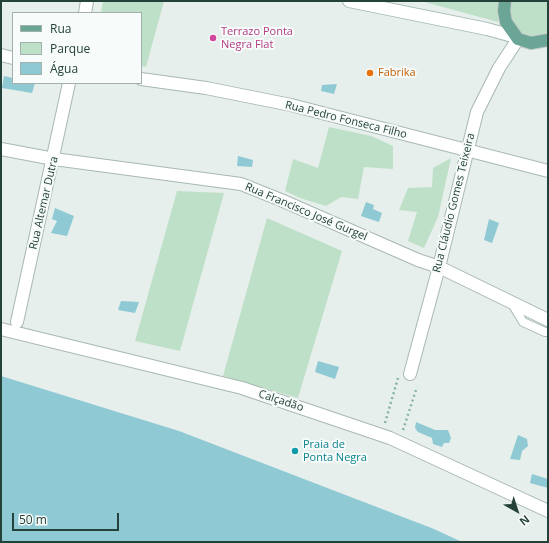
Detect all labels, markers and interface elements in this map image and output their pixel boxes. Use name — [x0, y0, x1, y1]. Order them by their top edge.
legend — [12, 12, 142, 84]
text: Rua — [50, 20, 71, 37]
place label: Terrazo Ponta Negra Flat — [221, 25, 293, 51]
marker: Terrazo Ponta Negra Flat — [208, 33, 218, 43]
text: Parque — [50, 40, 90, 57]
text: Água — [50, 60, 78, 77]
place label: Fabrika — [378, 66, 416, 80]
marker: Fabrika — [365, 68, 375, 78]
street label: Rua Pedro Fonseca Filho — [284, 98, 408, 142]
street label: Rua Cláudio Gomes Teixeira — [430, 132, 478, 274]
street label: Rua Altemar Dutra — [27, 155, 61, 251]
street label: Rua Francisco José Gurgel — [243, 180, 369, 244]
street label: Calçadão — [257, 388, 305, 414]
place label: Praia de Ponta Negra — [303, 438, 367, 464]
marker: Praia de Ponta Negra — [290, 446, 300, 456]
north arrow — [497, 491, 537, 531]
scale bar — [14, 505, 121, 531]
text: 50 m — [19, 511, 47, 528]
text: N — [517, 512, 533, 529]

